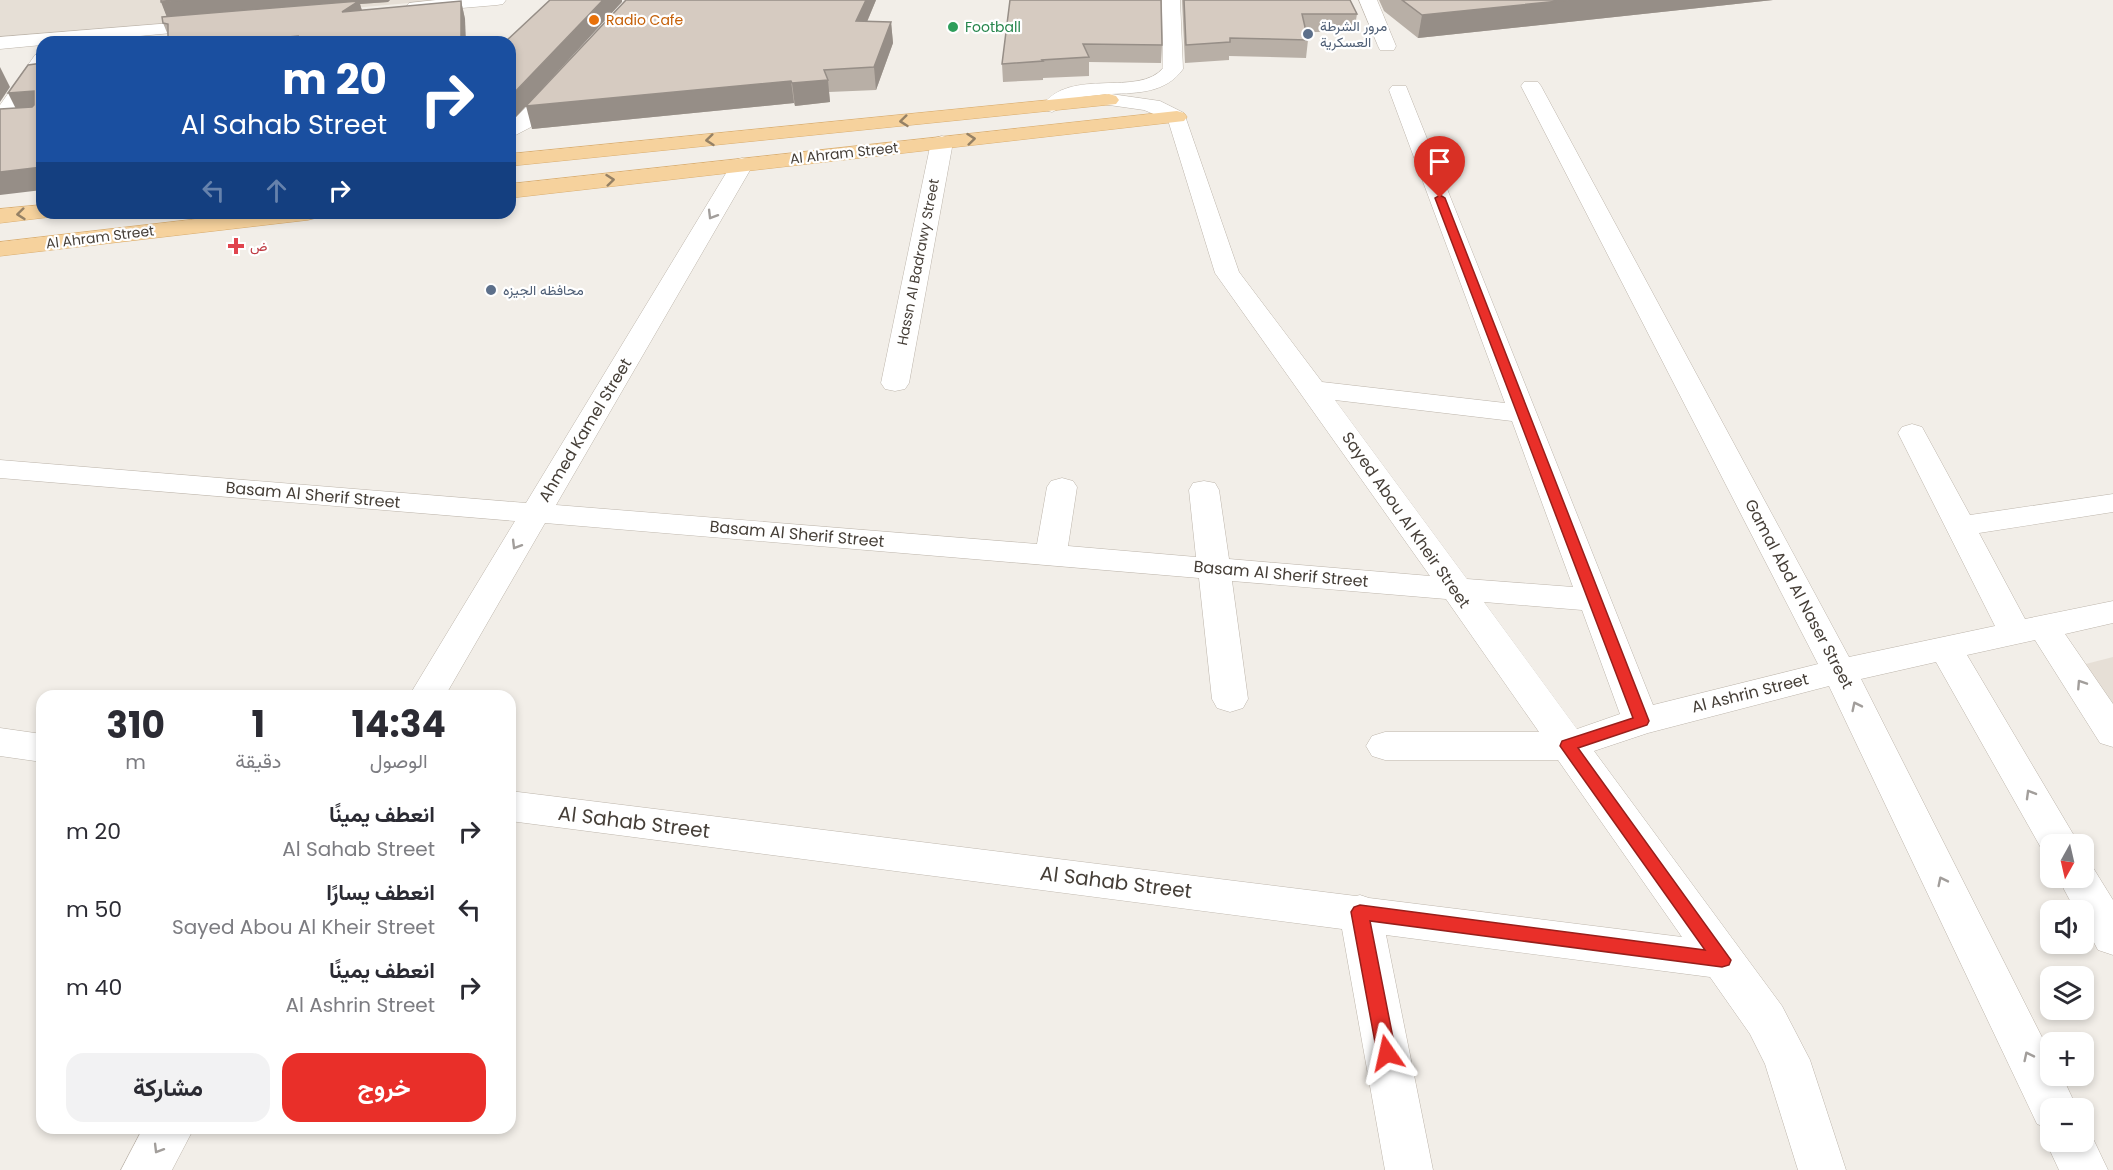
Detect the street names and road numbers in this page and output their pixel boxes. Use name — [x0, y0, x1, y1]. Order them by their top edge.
street label: Al Ahram Street — [789, 137, 899, 169]
street label: Hassn Al Badrawy Street — [892, 177, 944, 347]
street label: Al Ahram Street — [45, 220, 155, 254]
street label: Ahmed Kamel Street — [533, 353, 637, 506]
street label: Sayed Abou Al Kheir Street — [1336, 427, 1476, 613]
street label: Basam Al Sherif Street — [225, 476, 402, 514]
street label: Gamal Abd Al Naser Street — [1739, 495, 1859, 693]
street label: Basam Al Sherif Street — [709, 515, 886, 553]
street label: Basam Al Sherif Street — [1193, 555, 1370, 593]
street label: Al Ashrin Street — [1689, 667, 1811, 719]
street label: Al Sahab Street — [556, 799, 712, 845]
street label: Al Sahab Street — [1038, 859, 1194, 905]

